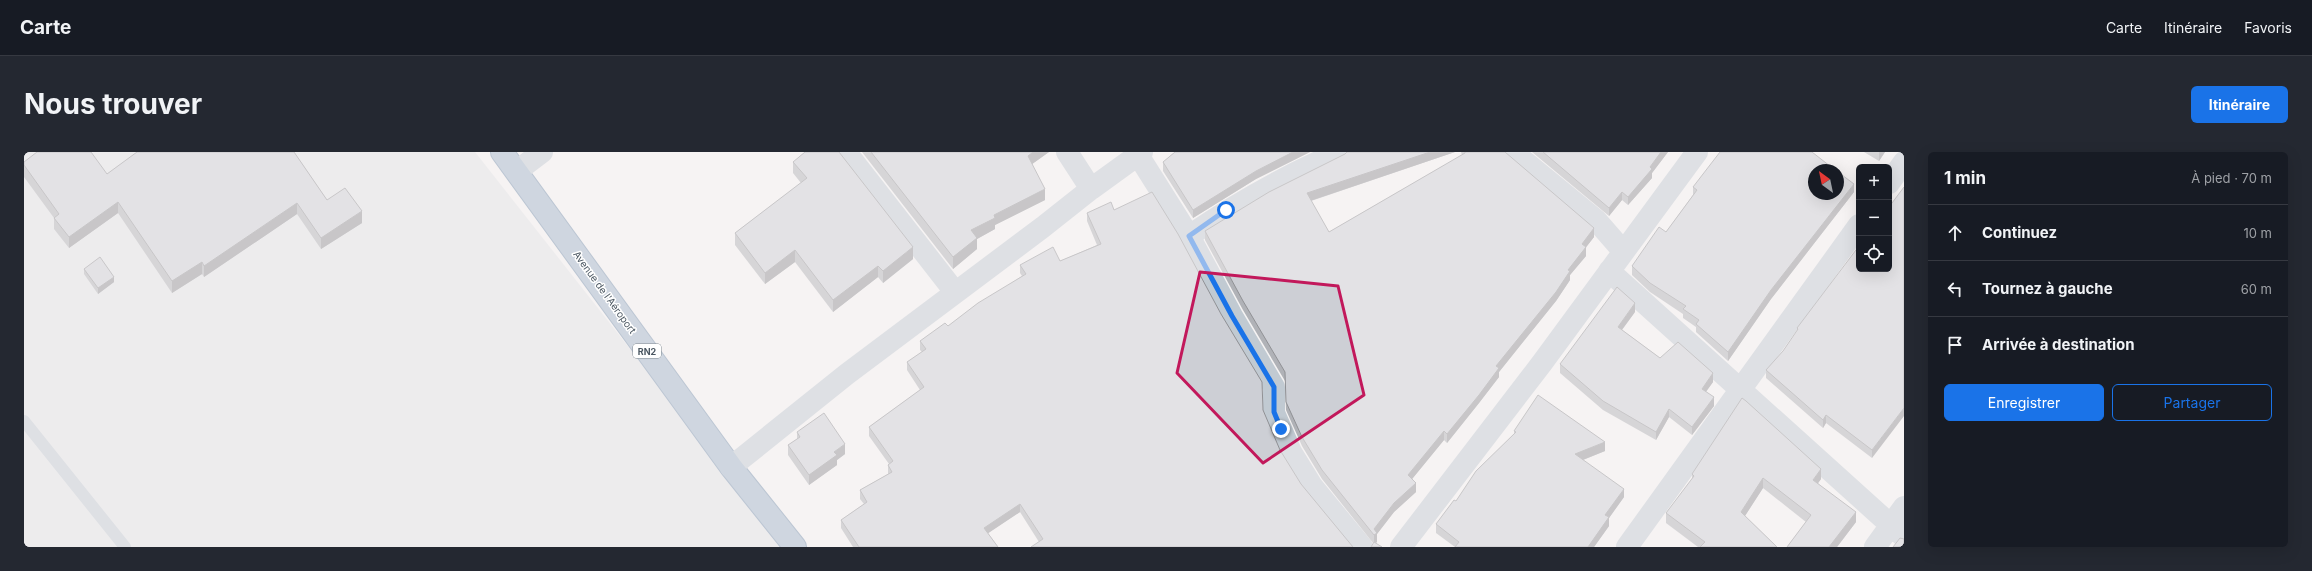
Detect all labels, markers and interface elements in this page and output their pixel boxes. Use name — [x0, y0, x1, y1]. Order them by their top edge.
text: Carte — [20, 16, 71, 39]
text: Carte — [2106, 19, 2142, 36]
text: Itinéraire — [2164, 19, 2222, 36]
text: Favoris — [2244, 19, 2292, 36]
button: Itinéraire — [2191, 86, 2288, 123]
text: Nous trouver — [24, 87, 202, 121]
north arrow — [1808, 164, 1844, 200]
map controls — [1856, 164, 1892, 272]
button: + — [1856, 164, 1892, 200]
text: 1 min — [1944, 168, 1986, 188]
text: À pied · 70 m — [2191, 170, 2272, 186]
button: − — [1856, 200, 1892, 236]
route start — [1217, 201, 1235, 219]
icon: ahead — [1944, 222, 1966, 244]
text: Continuez — [1982, 223, 2057, 242]
text: 10 m — [2243, 225, 2272, 241]
button: locate — [1856, 236, 1892, 272]
street label: Avenue de l'Aéroport — [571, 248, 639, 336]
icon: left — [1944, 278, 1966, 300]
text: Tournez à gauche — [1982, 279, 2113, 298]
text: 60 m — [2241, 281, 2272, 297]
icon: arrive — [1944, 334, 1966, 356]
text: Arrivée à destination — [1982, 335, 2135, 354]
road number: RN2 — [633, 344, 661, 358]
button: Enregistrer — [1944, 384, 2104, 421]
button: Partager — [2112, 384, 2272, 421]
route end — [1272, 420, 1290, 438]

